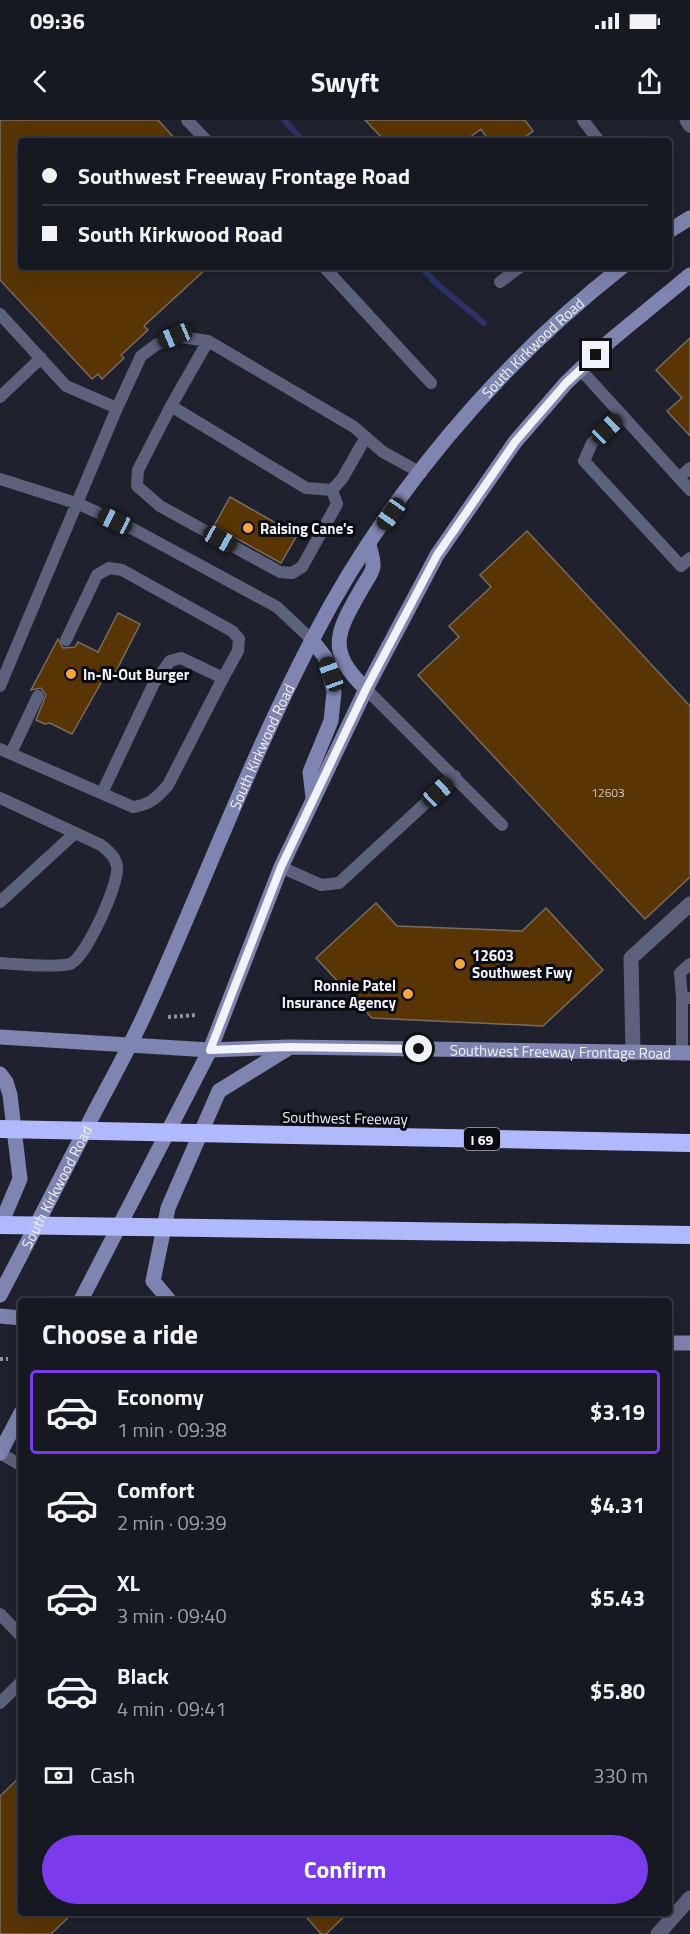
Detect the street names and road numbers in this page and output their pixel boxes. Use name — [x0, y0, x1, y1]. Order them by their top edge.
street label: South Kirkwood Road — [476, 292, 589, 403]
street label: South Kirkwood Road — [223, 680, 300, 813]
street label: Southwest Freeway Frontage Road — [450, 1038, 671, 1064]
street label: Southwest Freeway — [282, 1105, 408, 1131]
street label: South Kirkwood Road — [15, 1121, 98, 1252]
road number: I 69 — [464, 1128, 500, 1150]

